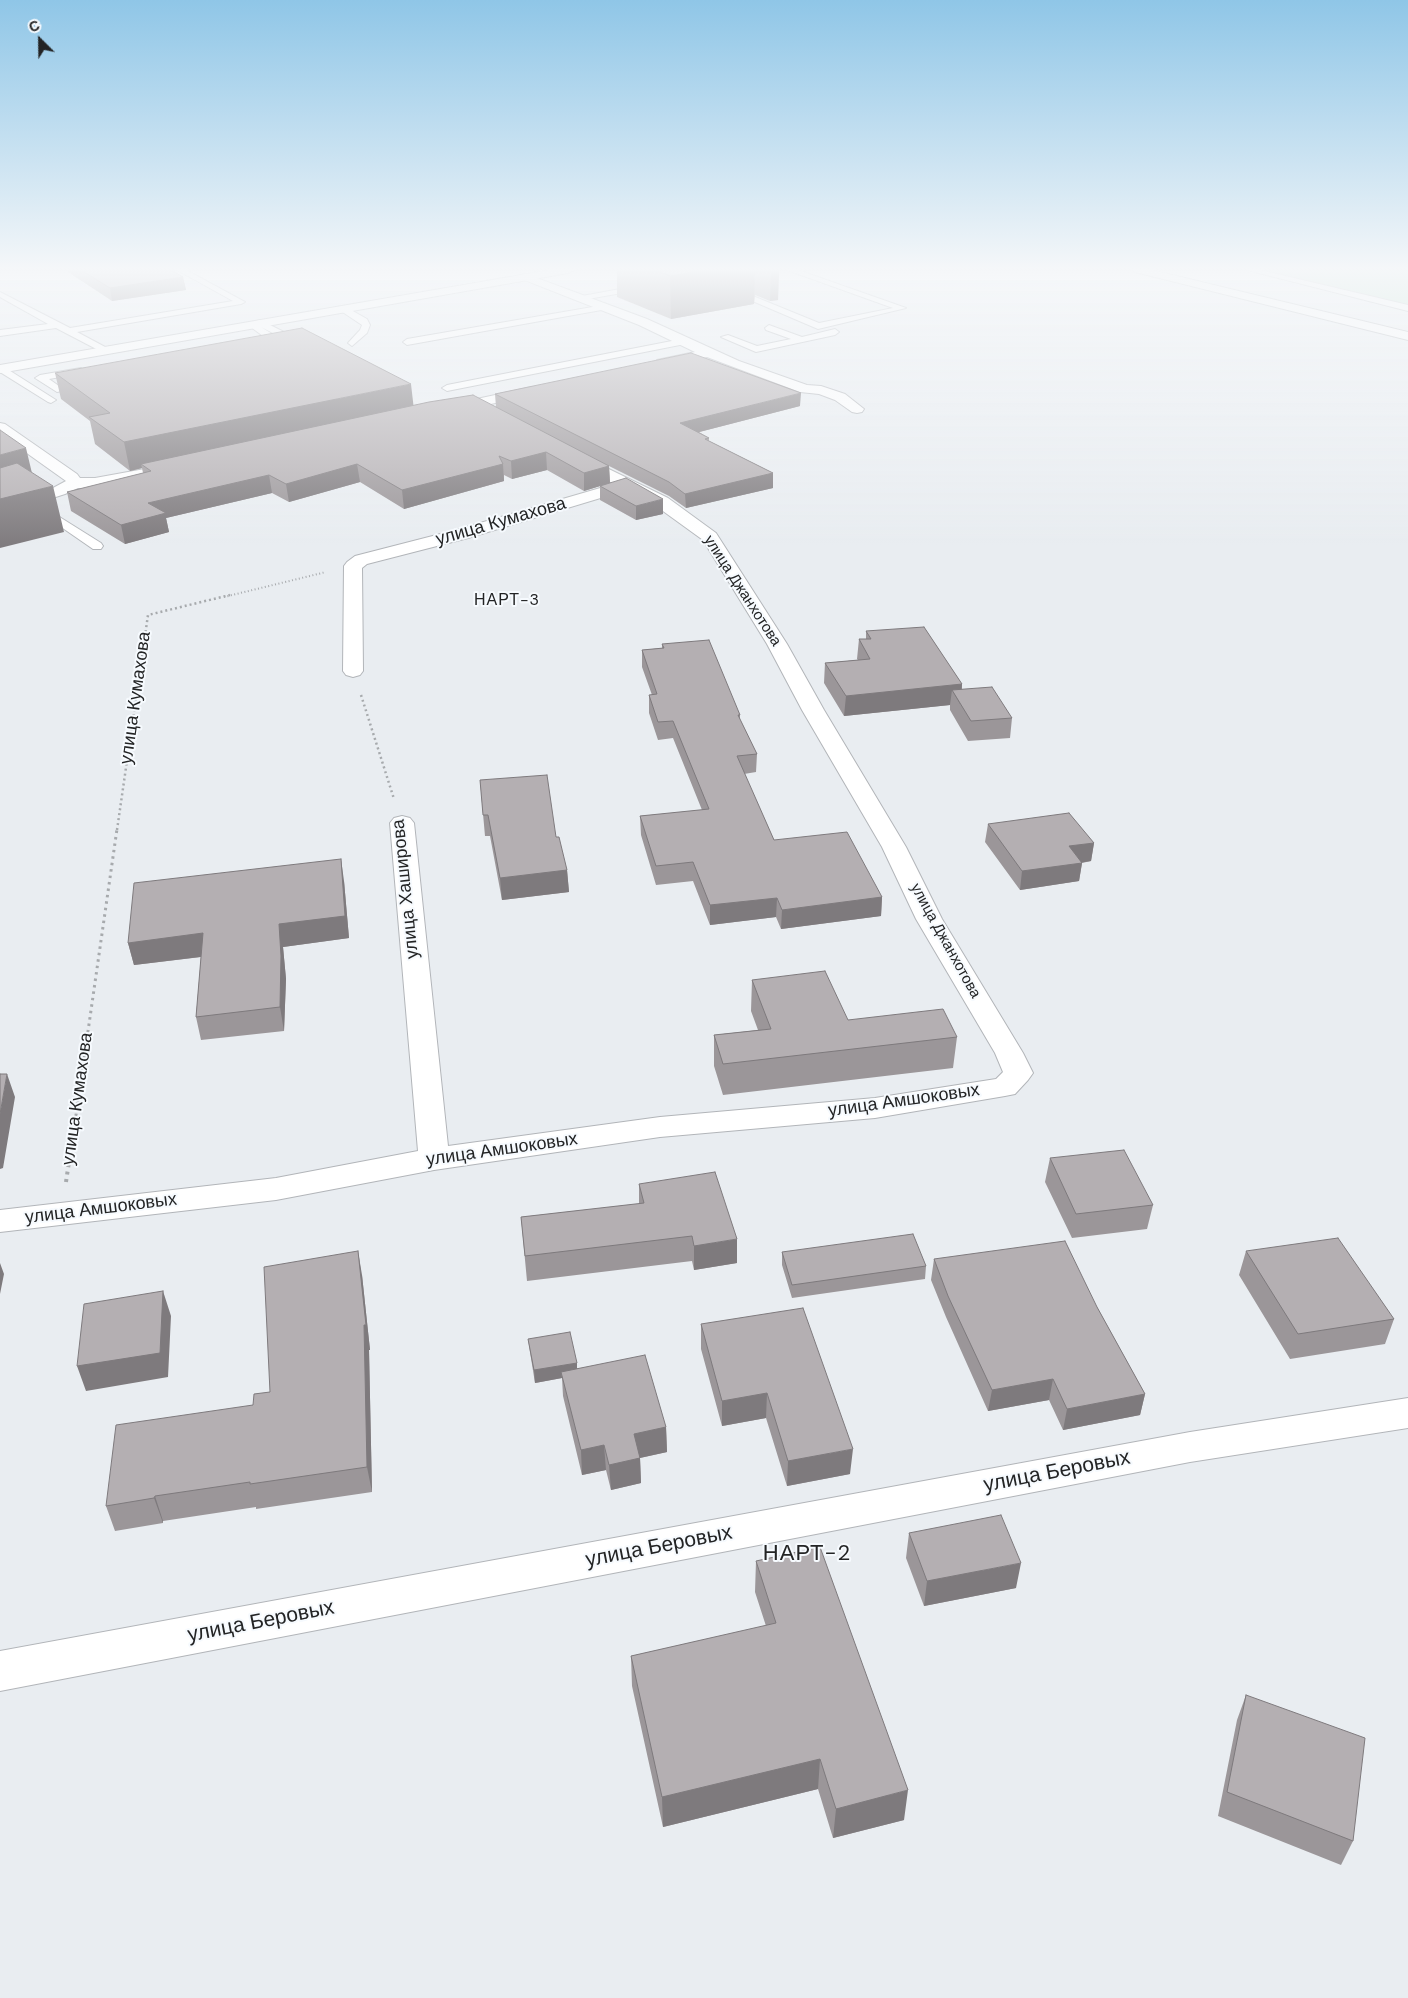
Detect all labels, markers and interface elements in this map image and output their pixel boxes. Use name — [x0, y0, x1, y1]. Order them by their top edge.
north arrow — [15, 15, 65, 65]
text: С — [26, 16, 42, 36]
street label: улица Кумахова — [434, 493, 568, 551]
street label: улица Джанхотова — [699, 532, 785, 650]
district label: НАРТ-3 — [473, 591, 541, 611]
street label: улица Кумахова — [116, 630, 156, 766]
street label: улица Хаширова — [388, 818, 424, 960]
street label: улица Джанхотова — [906, 880, 984, 1002]
street label: улица Кумахова — [58, 1031, 98, 1167]
street label: улица Амшоковых — [827, 1080, 981, 1122]
street label: улица Амшоковых — [425, 1129, 579, 1171]
street label: улица Амшоковых — [24, 1189, 178, 1229]
street label: улица Беровых — [982, 1445, 1132, 1499]
street label: улица Беровых — [584, 1520, 734, 1574]
district label: НАРТ-2 — [762, 1541, 852, 1567]
street label: улица Беровых — [186, 1595, 336, 1649]

